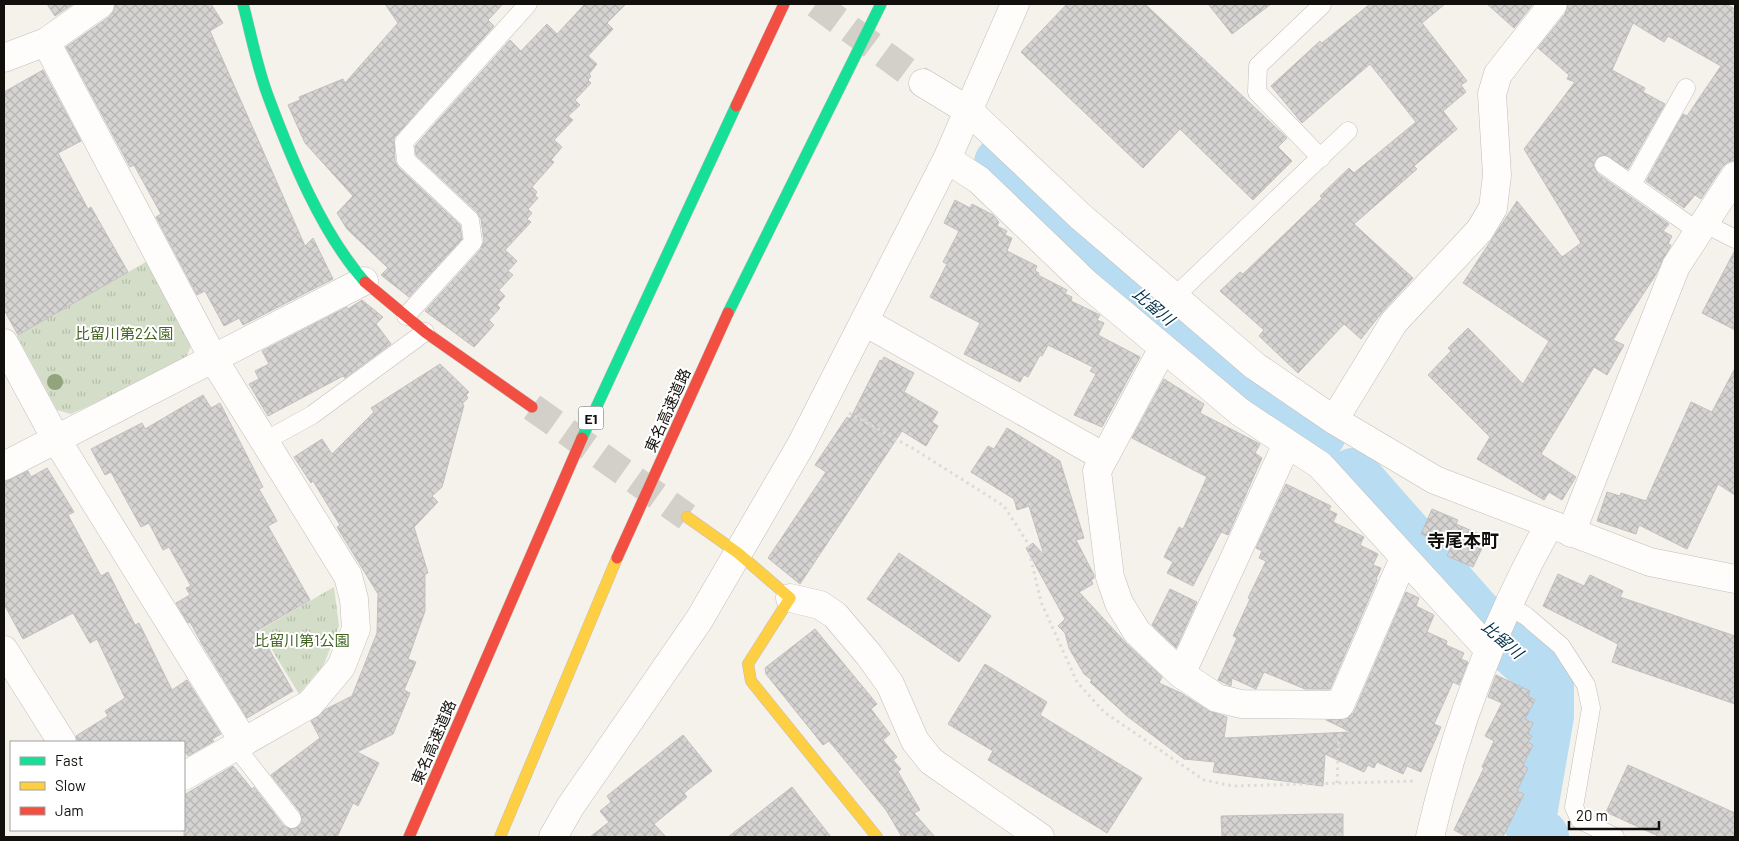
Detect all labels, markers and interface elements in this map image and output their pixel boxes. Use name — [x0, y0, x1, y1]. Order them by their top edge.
water label: 比留川 — [1130, 283, 1180, 330]
park label: 比留川第2公園 — [75, 324, 173, 342]
street label: 東名高速道路 — [640, 365, 694, 455]
road number: E1 — [578, 406, 604, 429]
district label: 寺尾本町 — [1427, 529, 1499, 551]
water label: 比留川 — [1479, 616, 1529, 663]
park label: 比留川第1公園 — [254, 631, 350, 649]
street label: 東名高速道路 — [407, 697, 459, 787]
legend — [10, 741, 185, 831]
text: Fast — [55, 751, 83, 769]
text: Slow — [55, 776, 86, 794]
scale bar — [1569, 798, 1659, 830]
text: Jam — [55, 801, 84, 819]
text: 20 m — [1576, 806, 1608, 824]

